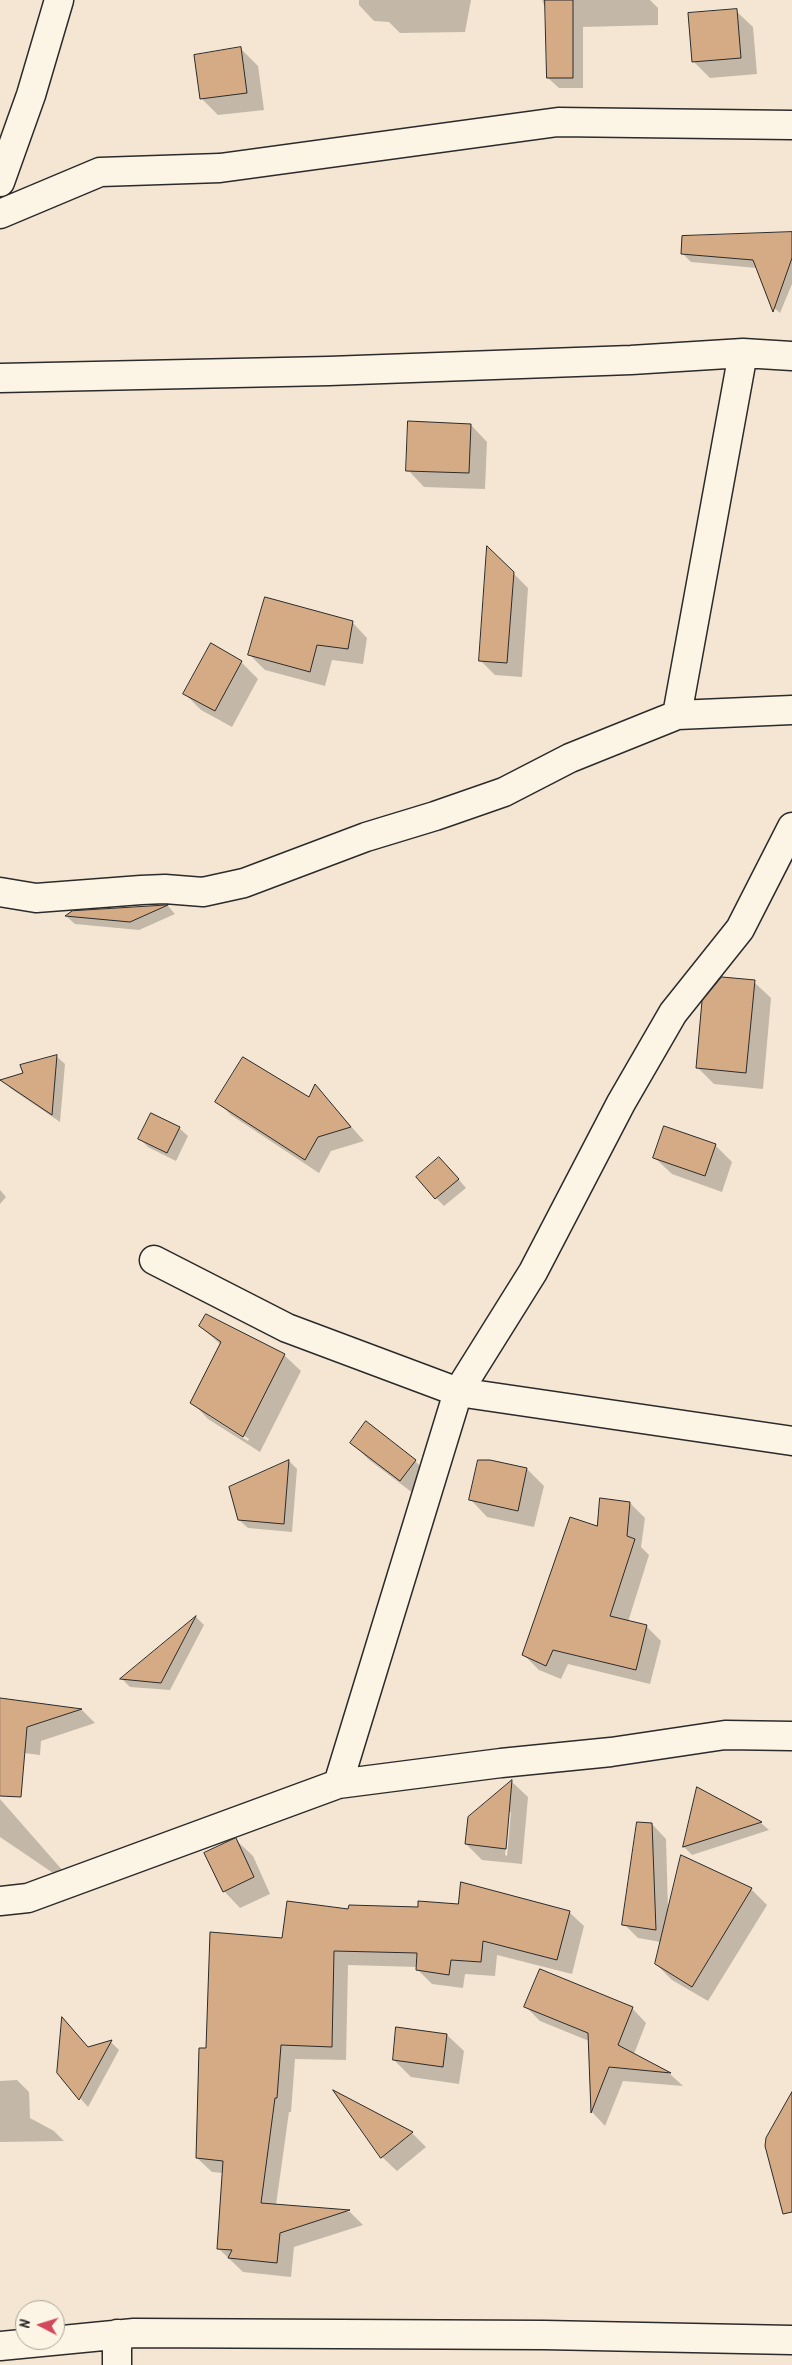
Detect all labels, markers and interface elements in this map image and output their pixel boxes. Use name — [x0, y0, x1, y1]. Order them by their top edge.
north arrow — [15, 2300, 65, 2350]
text: N — [15, 2318, 37, 2329]

